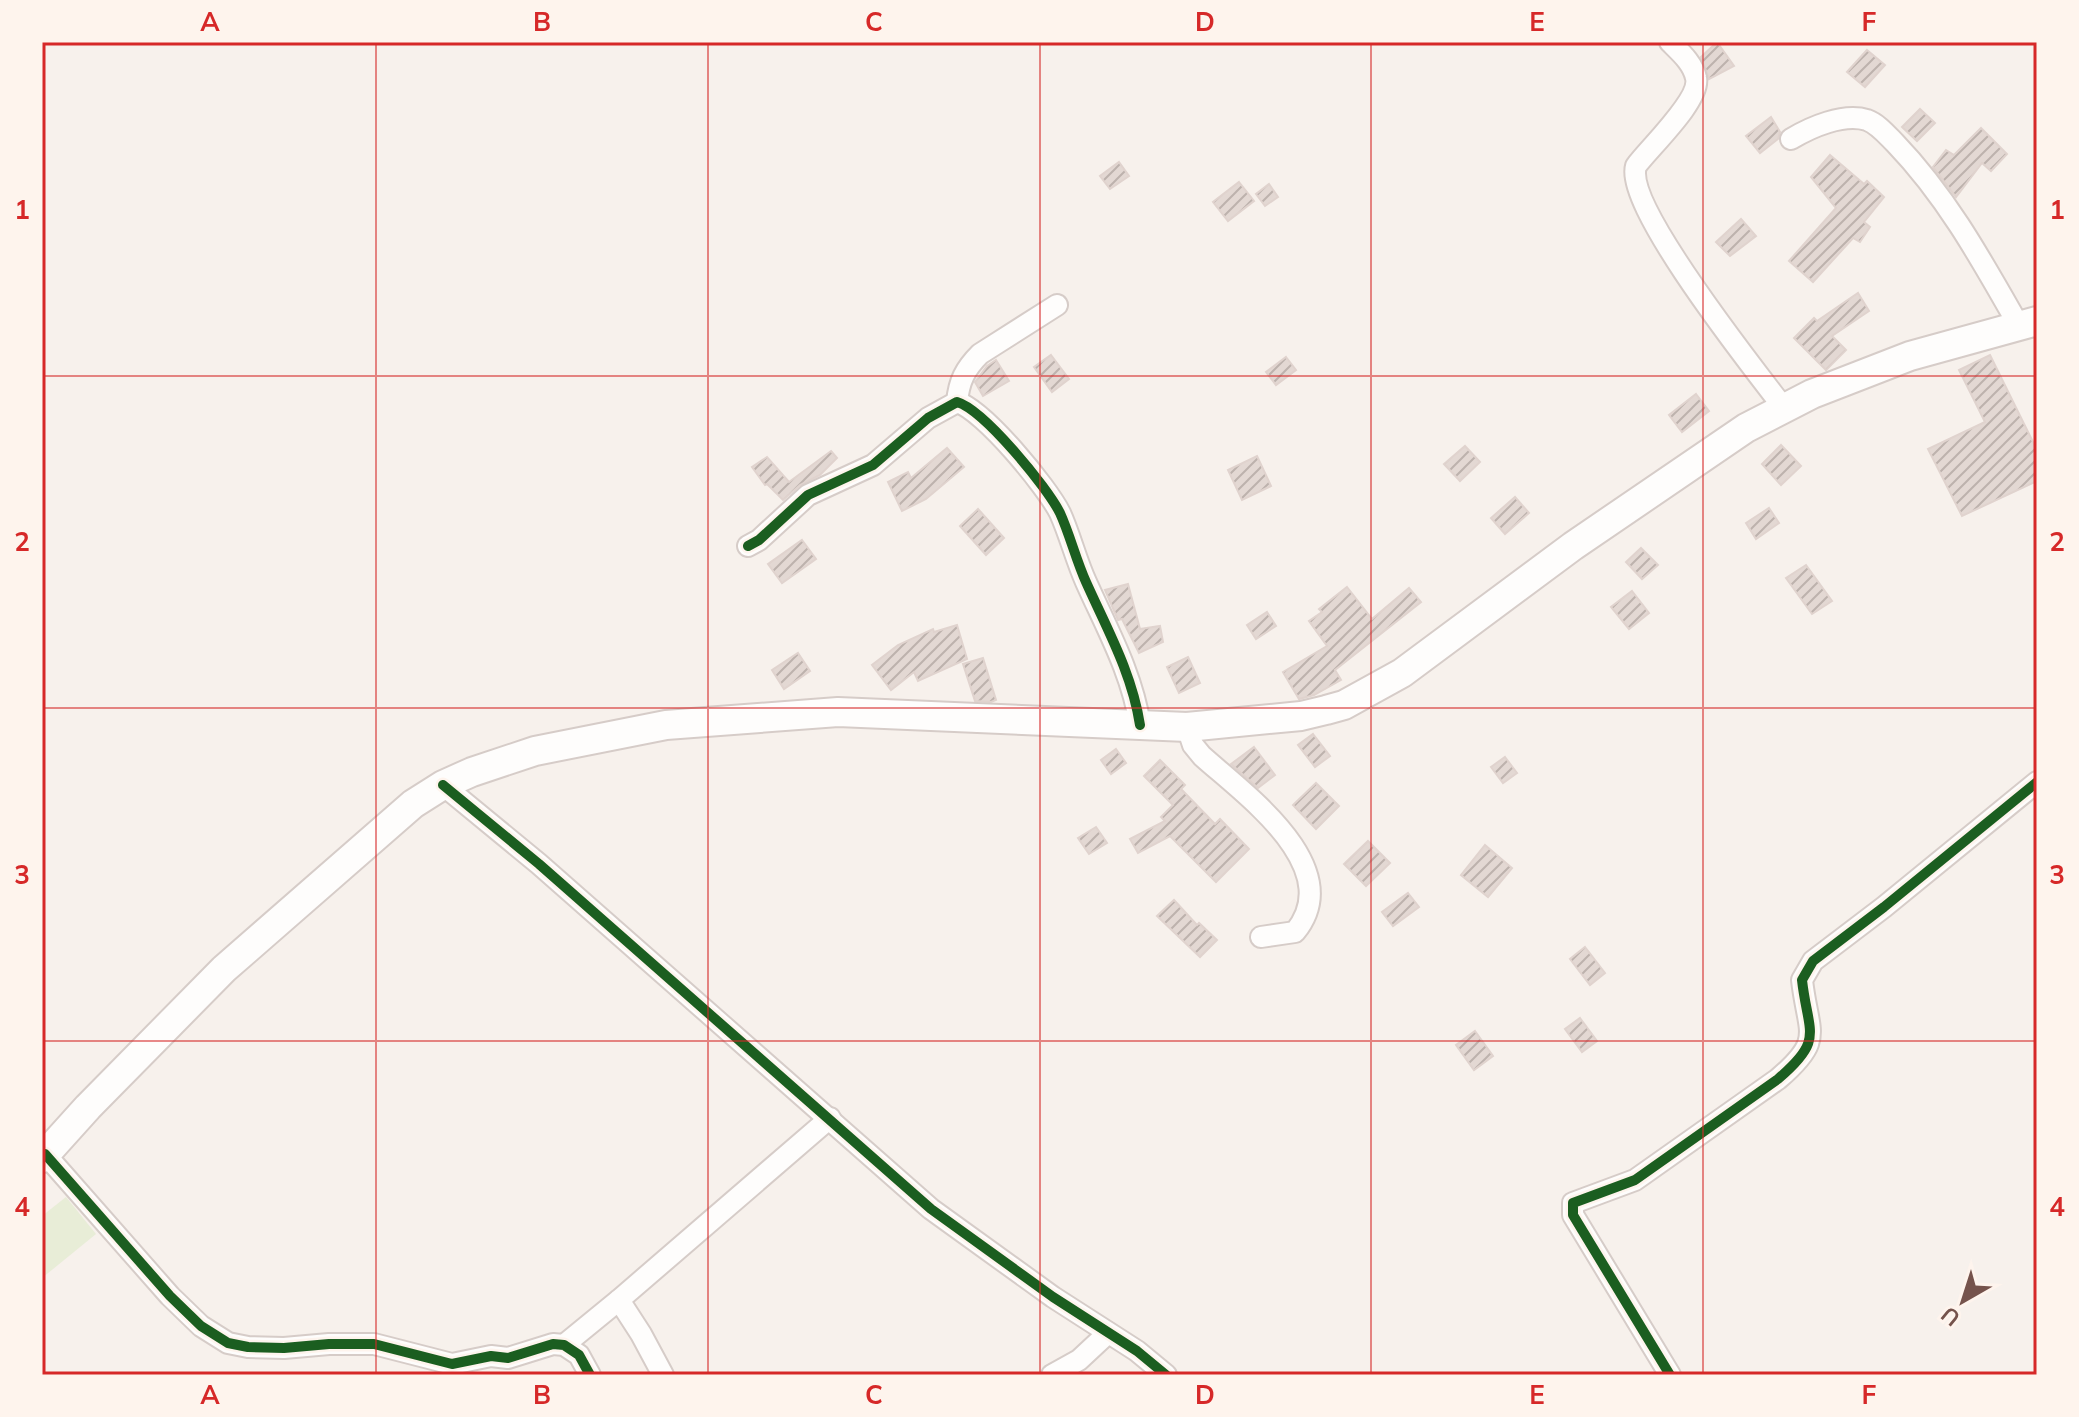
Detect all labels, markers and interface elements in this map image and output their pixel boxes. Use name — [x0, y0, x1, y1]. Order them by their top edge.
text: A — [200, 5, 220, 38]
text: B — [533, 5, 551, 38]
text: C — [865, 5, 883, 38]
text: D — [1195, 5, 1215, 38]
text: E — [1529, 5, 1545, 38]
text: F — [1862, 5, 1877, 38]
text: 1 — [14, 193, 30, 226]
text: 1 — [2049, 193, 2065, 226]
text: 2 — [14, 525, 30, 558]
text: 2 — [2049, 525, 2065, 558]
text: 3 — [14, 858, 30, 891]
text: 3 — [2049, 858, 2065, 891]
text: 4 — [14, 1190, 30, 1223]
text: 4 — [2049, 1190, 2065, 1223]
north arrow — [1923, 1261, 2003, 1341]
text: U — [1935, 1301, 1966, 1333]
text: A — [200, 1378, 220, 1411]
text: B — [533, 1378, 551, 1411]
text: C — [865, 1378, 883, 1411]
text: D — [1195, 1378, 1215, 1411]
text: E — [1529, 1378, 1545, 1411]
text: F — [1862, 1378, 1877, 1411]

